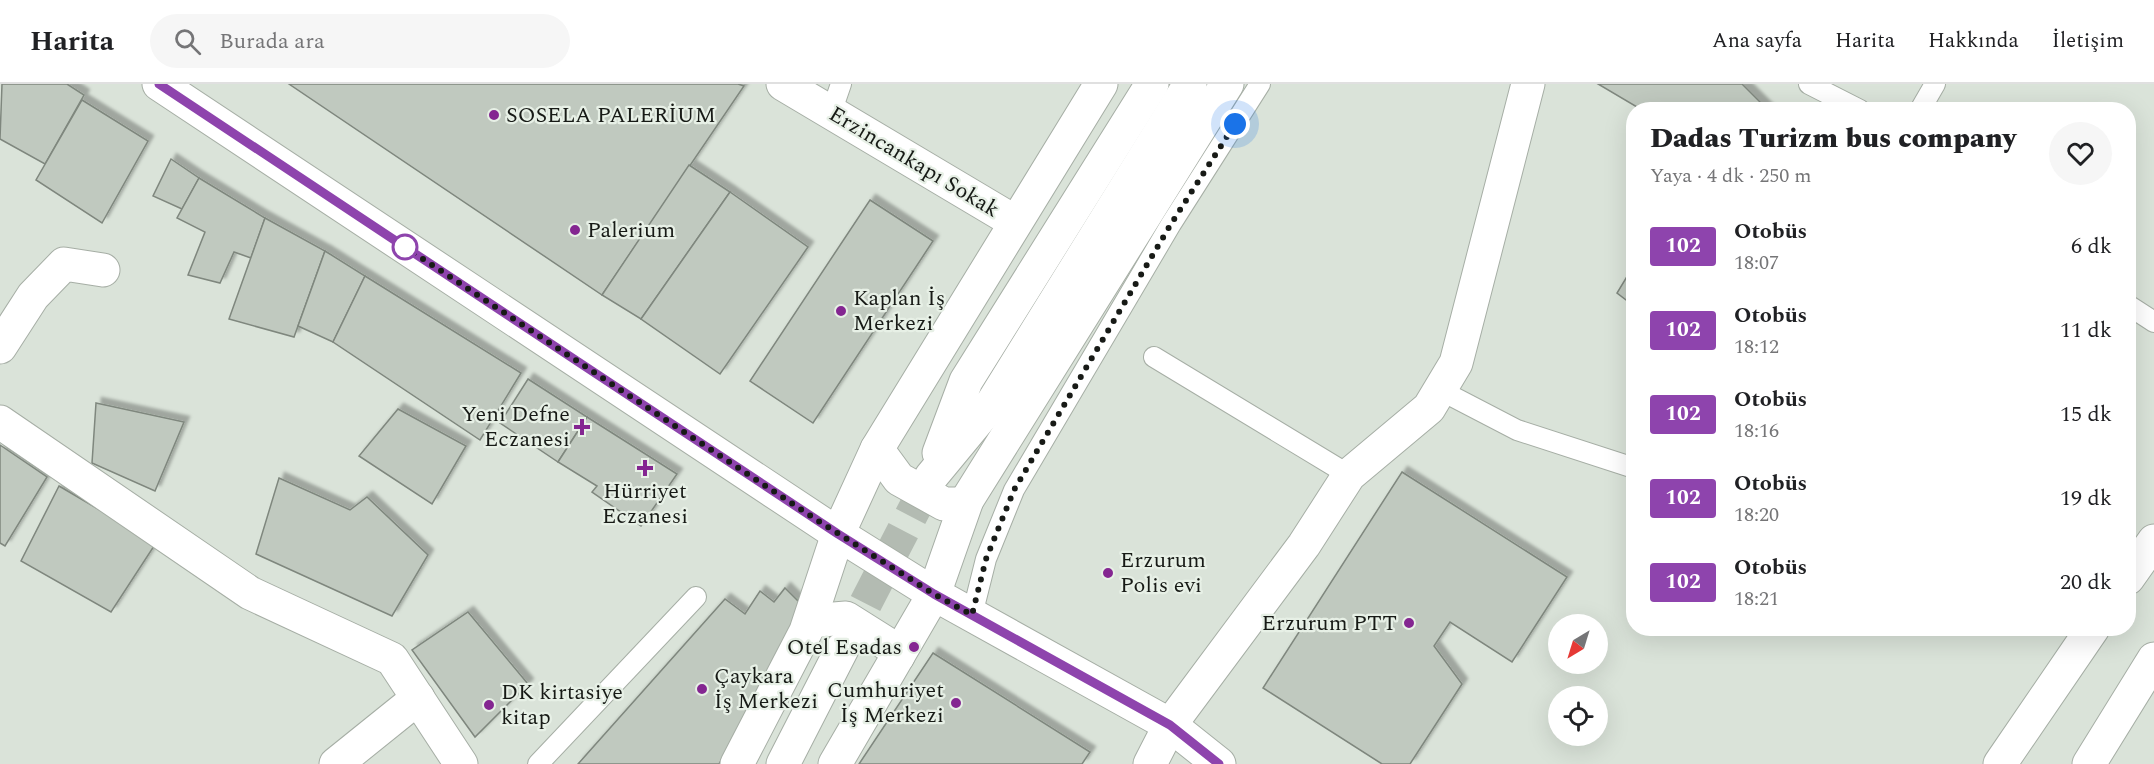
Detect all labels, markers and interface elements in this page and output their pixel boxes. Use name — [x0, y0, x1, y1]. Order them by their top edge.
search box — [150, 14, 570, 68]
text: Harita — [30, 20, 114, 63]
icon: search — [171, 25, 204, 58]
text: Burada ara — [219, 25, 325, 58]
text: Ana sayfa — [1712, 25, 1802, 57]
text: Harita — [1835, 25, 1895, 57]
text: Hakkında — [1928, 25, 2019, 57]
text: İletişim — [2052, 25, 2124, 57]
street label: Erzincankapı Sokak — [822, 98, 1006, 226]
place label: SOSELA PALERİUM — [506, 99, 716, 132]
marker: SOSELA PALERİUM — [487, 108, 501, 122]
your location — [1220, 109, 1250, 139]
text: Dadas Turizm bus company — [1650, 117, 2016, 160]
button: heart — [2049, 122, 2112, 185]
text: Yaya · 4 dk · 250 m — [1650, 161, 1812, 191]
place label: Palerium — [587, 214, 675, 247]
text: Otobüs — [1734, 215, 1807, 248]
marker: Palerium — [568, 223, 582, 237]
text: 102 — [1665, 230, 1701, 262]
text: 6 dk — [2071, 230, 2112, 263]
unlabelled marker — [392, 234, 418, 260]
text: 18:07 — [1734, 248, 1779, 278]
place label: Kaplan İş Merkezi — [853, 282, 945, 340]
text: Otobüs — [1734, 299, 1807, 332]
marker: Kaplan İş Merkezi — [834, 304, 848, 318]
text: 102 — [1665, 314, 1701, 346]
text: 11 dk — [2060, 314, 2112, 347]
text: 18:12 — [1734, 332, 1779, 362]
text: Otobüs — [1734, 383, 1807, 416]
place label: Yeni Defne Eczanesi — [461, 398, 570, 456]
text: 102 — [1665, 398, 1701, 430]
text: 15 dk — [2060, 398, 2112, 431]
text: 18:16 — [1734, 416, 1779, 446]
marker: Yeni Defne Eczanesi — [575, 420, 589, 434]
marker: Hürriyet Eczanesi — [638, 461, 652, 475]
text: Otobüs — [1734, 467, 1807, 500]
place label: Hürriyet Eczanesi — [602, 475, 688, 533]
text: 102 — [1665, 482, 1701, 514]
text: 19 dk — [2060, 482, 2112, 515]
text: 18:20 — [1734, 500, 1779, 530]
place label: Erzurum Polis evi — [1120, 544, 1206, 602]
text: Otobüs — [1734, 551, 1807, 584]
marker: Erzurum Polis evi — [1101, 566, 1115, 580]
text: 102 — [1665, 566, 1701, 598]
text: 20 dk — [2060, 566, 2112, 599]
text: 18:21 — [1734, 584, 1779, 614]
place label: Erzurum PTT — [1262, 607, 1397, 640]
north arrow — [1548, 614, 1608, 674]
map controls — [1548, 614, 1608, 746]
marker: Erzurum PTT — [1402, 616, 1416, 630]
place label: Otel Esadas — [787, 631, 902, 664]
marker: Otel Esadas — [907, 640, 921, 654]
place label: Çaykara İş Merkezi — [714, 660, 818, 718]
place label: Cumhuriyet İş Merkezi — [827, 674, 944, 732]
place label: DK kirtasiye kitap — [501, 676, 623, 734]
marker: Çaykara İş Merkezi — [695, 682, 709, 696]
button: locate — [1548, 686, 1608, 746]
marker: Cumhuriyet İş Merkezi — [949, 696, 963, 710]
marker: DK kirtasiye kitap — [482, 698, 496, 712]

